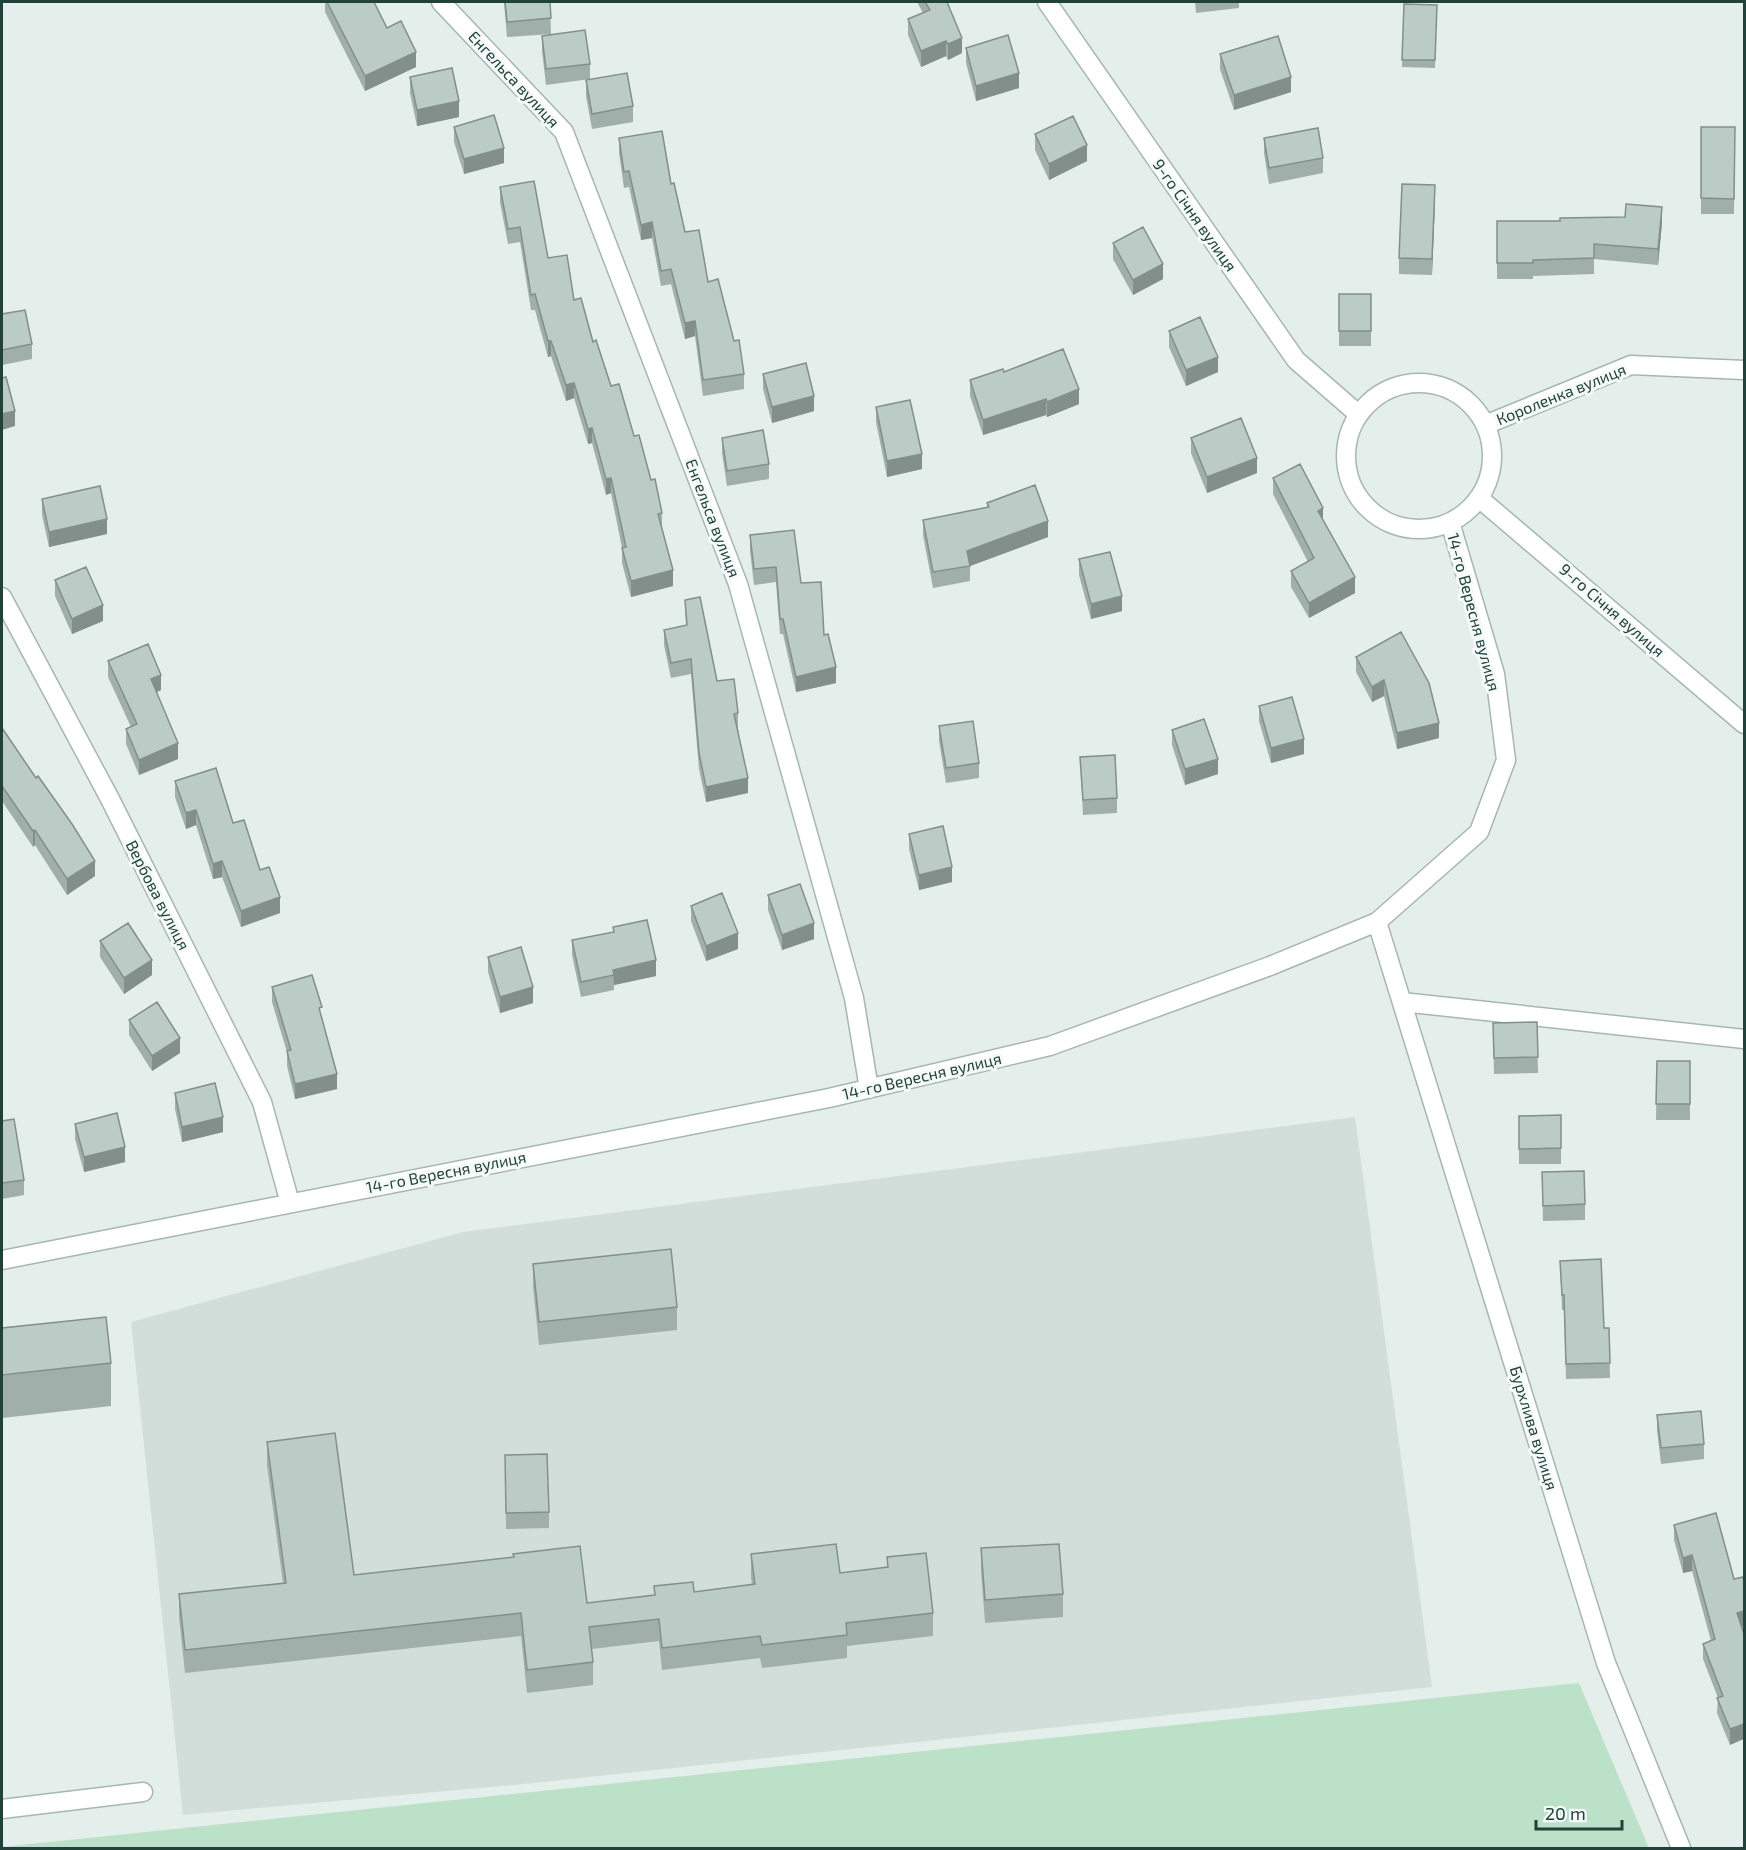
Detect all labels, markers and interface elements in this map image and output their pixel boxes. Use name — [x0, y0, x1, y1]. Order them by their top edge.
street label: Енгельса вулиця — [464, 26, 564, 132]
street label: 9-го Січня вулиця — [1149, 155, 1241, 275]
street label: Короленка вулиця — [1493, 359, 1629, 429]
street label: Енгельса вулиця — [681, 456, 745, 580]
street label: 14-го Вересня вулиця — [1443, 531, 1505, 693]
street label: 9-го Січня вулиця — [1555, 559, 1669, 661]
street label: Вербова вулиця — [122, 837, 194, 953]
street label: 14-го Вересня вулиця — [841, 1048, 1003, 1104]
street label: 14-го Вересня вулиця — [364, 1147, 528, 1197]
street label: Бурхлива вулиця — [1506, 1363, 1562, 1493]
scale bar — [1536, 1793, 1622, 1831]
text: 20 m — [1545, 1802, 1586, 1824]

